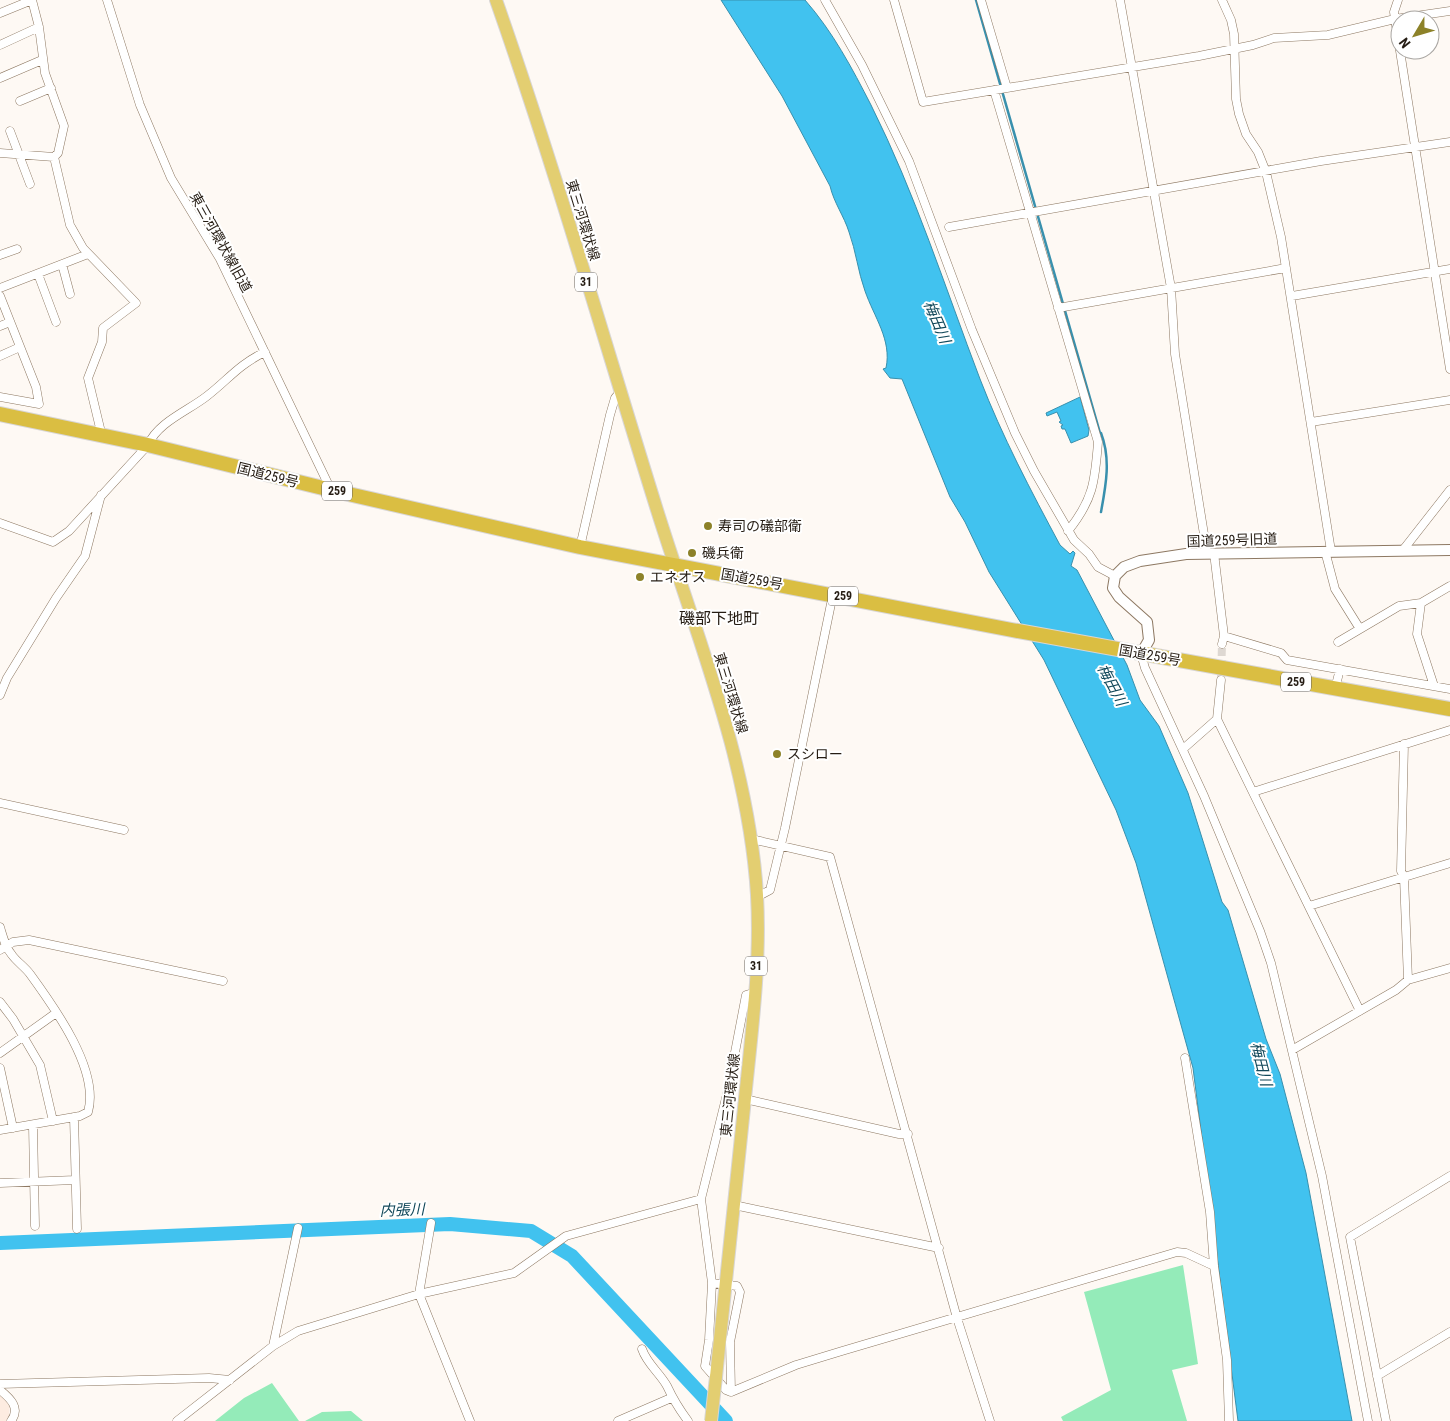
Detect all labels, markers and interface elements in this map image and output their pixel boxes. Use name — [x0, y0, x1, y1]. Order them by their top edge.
north arrow — [1390, 10, 1440, 60]
text: N — [1396, 35, 1414, 51]
street label: 東三河環状線 — [563, 177, 603, 263]
street label: 東三河環状線旧道 — [187, 189, 255, 295]
road number: 31 — [575, 272, 597, 292]
water label: 梅田川 — [920, 298, 955, 348]
street label: 国道259号 — [236, 460, 300, 490]
road number: 259 — [322, 482, 352, 501]
place label: 寿司の礒部衛 — [718, 518, 802, 534]
marker: 寿司の礒部衛 — [702, 520, 714, 532]
street label: 国道259号旧道 — [1186, 530, 1278, 550]
place label: 磯兵衛 — [702, 545, 744, 561]
marker: 磯兵衛 — [686, 547, 698, 559]
street label: 国道259号 — [720, 566, 784, 592]
place label: エネオス — [650, 569, 706, 585]
marker: エネオス — [634, 571, 646, 583]
road number: 259 — [828, 586, 858, 606]
district label: 磯部下地町 — [679, 609, 759, 628]
street label: 国道259号 — [1118, 642, 1182, 668]
street label: 東三河環状線 — [711, 650, 751, 736]
water label: 梅田川 — [1093, 661, 1131, 711]
road number: 259 — [1281, 672, 1311, 692]
place label: スシロー — [787, 746, 843, 762]
marker: スシロー — [771, 748, 783, 760]
road number: 31 — [745, 956, 767, 976]
water label: 梅田川 — [1247, 1040, 1276, 1090]
street label: 東三河環状線 — [718, 1052, 742, 1138]
water label: 内張川 — [379, 1200, 427, 1220]

